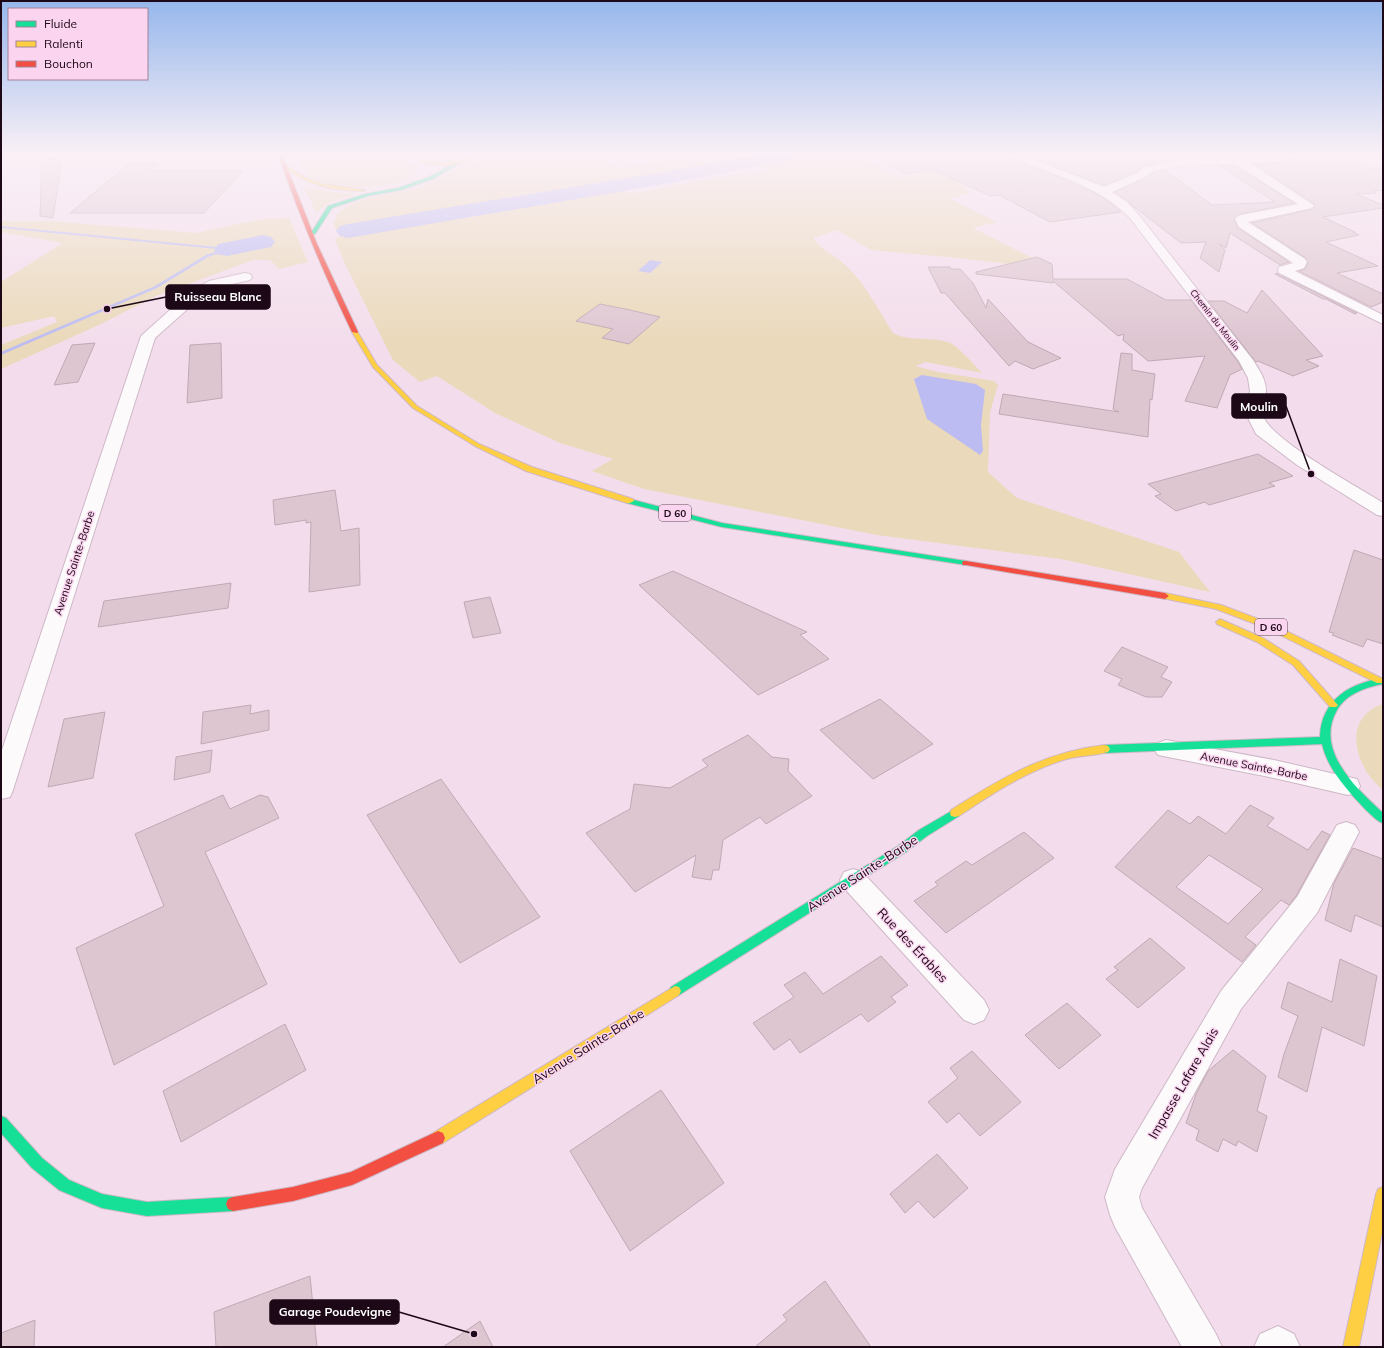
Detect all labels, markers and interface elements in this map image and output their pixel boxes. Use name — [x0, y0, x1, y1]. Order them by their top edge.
legend — [8, 8, 148, 80]
text: Fluide — [44, 16, 77, 31]
text: Ralenti — [44, 36, 83, 51]
text: Bouchon — [44, 56, 93, 71]
callout: Ruisseau Blanc — [166, 285, 270, 309]
street label: Chemin du Moulin — [1188, 287, 1243, 352]
text: Ruisseau Blanc — [174, 289, 262, 304]
callout: Moulin — [1232, 394, 1286, 418]
text: Moulin — [1240, 399, 1278, 414]
road number: D 60 — [659, 505, 691, 521]
street label: Avenue Sainte-Barbe — [51, 509, 97, 617]
road number: D 60 — [1255, 619, 1287, 635]
street label: Avenue Sainte-Barbe — [1199, 749, 1309, 783]
street label: Avenue Sainte-Barbe — [804, 831, 920, 915]
street label: Rue des Érables — [874, 904, 952, 986]
street label: Avenue Sainte-Barbe — [529, 1005, 647, 1087]
street label: Impasse Lafare Alais — [1145, 1025, 1221, 1141]
callout: Garage Poudevigne — [270, 1300, 399, 1324]
text: Garage Poudevigne — [279, 1304, 392, 1319]

